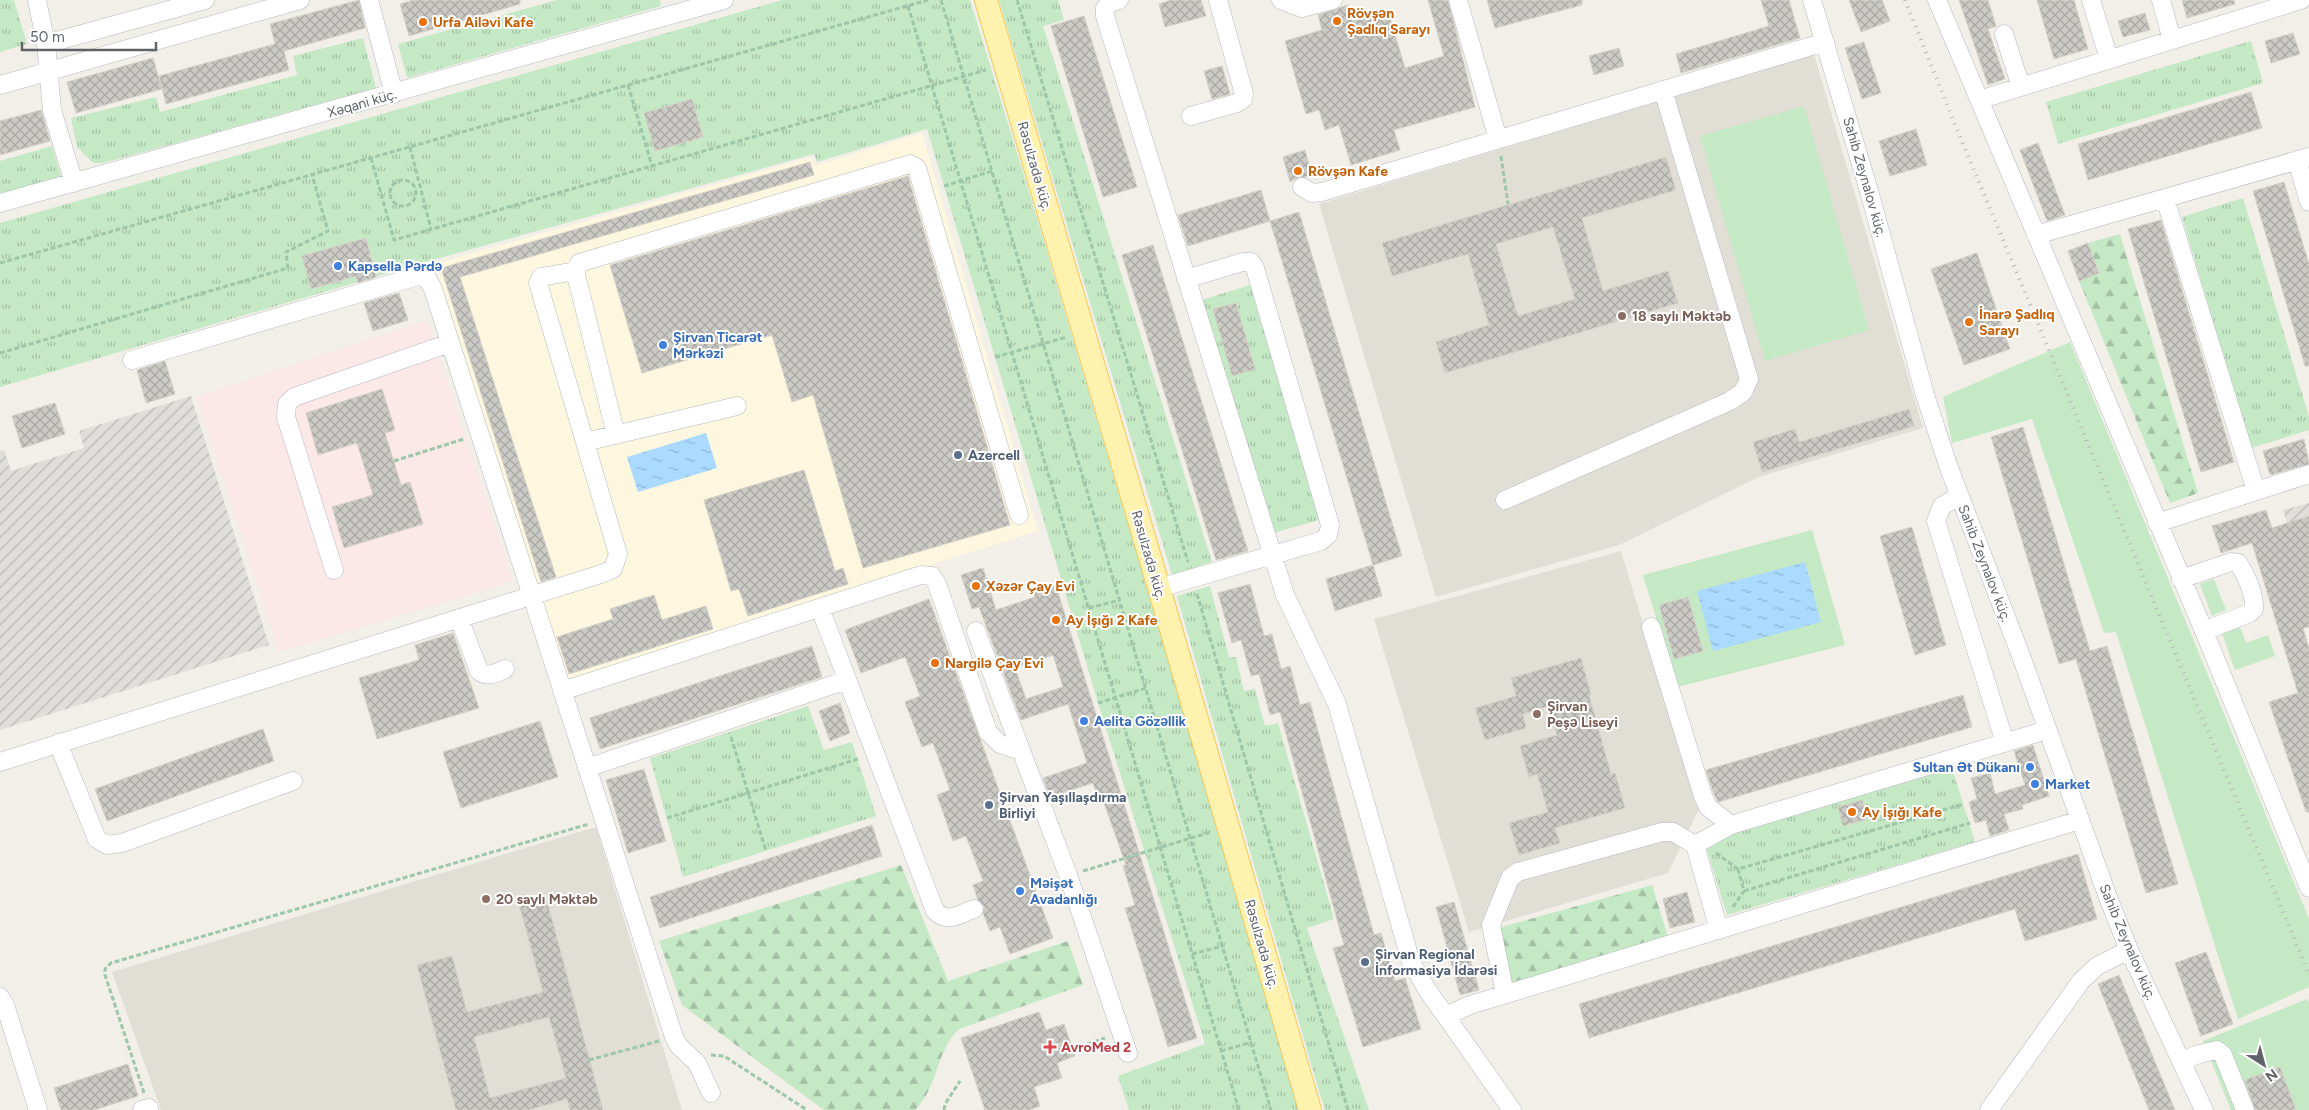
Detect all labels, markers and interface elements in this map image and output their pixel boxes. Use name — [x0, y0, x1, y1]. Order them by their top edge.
place label: Rövşən Şadlıq Sarayı — [1347, 5, 1430, 38]
place label: Urfa Ailəvi Kafe — [433, 14, 534, 31]
marker: Rövşən Şadlıq Sarayı — [1331, 15, 1343, 27]
marker: Urfa Ailəvi Kafe — [417, 16, 429, 28]
scale bar — [22, 20, 156, 52]
text: 50 m — [30, 28, 65, 46]
street label: Xəqani küç. — [326, 85, 399, 121]
street label: Sahib Zeynalov küç. — [1839, 115, 1890, 239]
street label: Rəsulzadə küç. — [1014, 119, 1055, 213]
place label: Rövşən Kafe — [1308, 163, 1388, 180]
marker: Rövşən Kafe — [1292, 165, 1304, 177]
place label: Kapsella Pərdə — [348, 258, 443, 275]
marker: Kapsella Pərdə — [332, 260, 344, 272]
place label: İnarə Şadlıq Sarayı — [1979, 306, 2055, 339]
place label: 18 saylı Məktəb — [1632, 308, 1731, 325]
marker: 18 saylı Məktəb — [1616, 310, 1628, 322]
marker: İnarə Şadlıq Sarayı — [1963, 316, 1975, 328]
place label: Şirvan Ticarət Mərkəzi — [673, 329, 763, 362]
marker: Şirvan Ticarət Mərkəzi — [657, 339, 669, 351]
place label: Azercell — [968, 447, 1020, 464]
marker: Azercell — [952, 449, 964, 461]
street label: Sahib Zeynalov küç. — [1954, 502, 2015, 624]
street label: Rəsulzadə küç. — [1128, 508, 1169, 602]
place label: Xəzər Çay Evi — [986, 578, 1075, 595]
marker: Xəzər Çay Evi — [970, 580, 982, 592]
place label: Ay İşığı 2 Kafe — [1066, 612, 1158, 629]
marker: Ay İşığı 2 Kafe — [1050, 614, 1062, 626]
place label: Nargilə Çay Evi — [945, 655, 1044, 672]
marker: Nargilə Çay Evi — [929, 657, 941, 669]
place label: Şirvan Peşə Liseyi — [1547, 698, 1618, 731]
marker: Şirvan Peşə Liseyi — [1531, 708, 1543, 720]
place label: Aelita Gözəllik — [1094, 713, 1187, 730]
marker: Aelita Gözəllik — [1078, 715, 1090, 727]
place label: Sultan Ət Dükanı — [1913, 759, 2020, 776]
marker: Sultan Ət Dükanı — [2024, 761, 2036, 773]
place label: Market — [2045, 776, 2091, 793]
marker: Market — [2029, 778, 2041, 790]
place label: Şirvan Yaşıllaşdırma Birliyi — [999, 789, 1127, 822]
marker: Şirvan Yaşıllaşdırma Birliyi — [983, 799, 995, 811]
place label: Ay İşığı Kafe — [1862, 804, 1942, 821]
marker: Ay İşığı Kafe — [1846, 806, 1858, 818]
place label: Məişət Avadanlığı — [1030, 875, 1097, 908]
street label: Sahib Zeynalov küç. — [2095, 882, 2160, 1003]
marker: Məişət Avadanlığı — [1014, 885, 1026, 897]
place label: 20 saylı Məktəb — [496, 891, 598, 908]
marker: 20 saylı Məktəb — [480, 893, 492, 905]
street label: Rəsulzadə küç. — [1241, 897, 1282, 991]
place label: Şirvan Regional İnformasiya İdarəsi — [1375, 946, 1497, 979]
marker: Şirvan Regional İnformasiya İdarəsi — [1359, 956, 1371, 968]
place label: AvroMed 2 — [1061, 1039, 1131, 1056]
marker: AvroMed 2 — [1043, 1040, 1057, 1054]
north arrow — [2239, 1040, 2289, 1090]
text: N — [2262, 1065, 2281, 1085]

